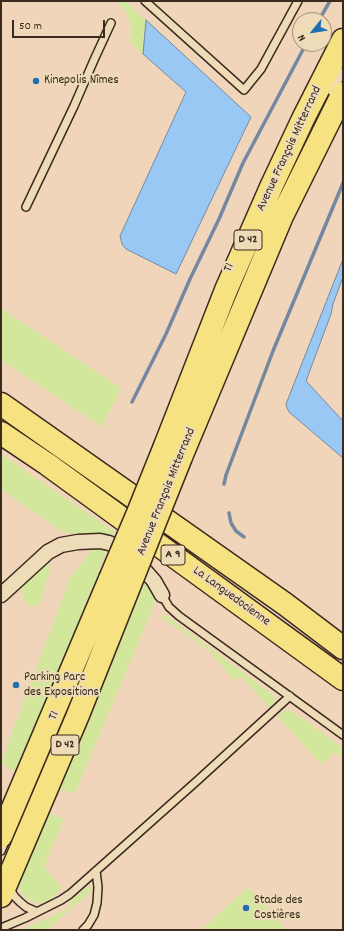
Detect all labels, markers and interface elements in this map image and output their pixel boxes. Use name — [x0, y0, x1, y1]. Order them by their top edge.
scale bar — [14, 12, 107, 38]
north arrow — [292, 12, 332, 52]
text: 50 m — [19, 18, 42, 35]
text: N — [294, 31, 311, 44]
place label: Kinepolis Nîmes — [44, 73, 119, 89]
marker: Kinepolis Nîmes — [31, 76, 41, 86]
street label: Avenue François Mitterrand — [254, 84, 326, 214]
road number: D 42 — [234, 230, 262, 250]
street label: T1 — [221, 261, 239, 275]
street label: Avenue François Mitterrand — [134, 426, 200, 558]
road number: A 9 — [161, 545, 185, 565]
street label: La Languedocienne — [189, 564, 273, 630]
place label: Parking Parc des Expositions — [24, 670, 99, 701]
marker: Parking Parc des Expositions — [11, 680, 21, 690]
street label: T1 — [46, 709, 64, 723]
road number: D 42 — [51, 735, 79, 755]
place label: Stade des Costières — [254, 893, 303, 924]
marker: Stade des Costières — [241, 903, 251, 913]

